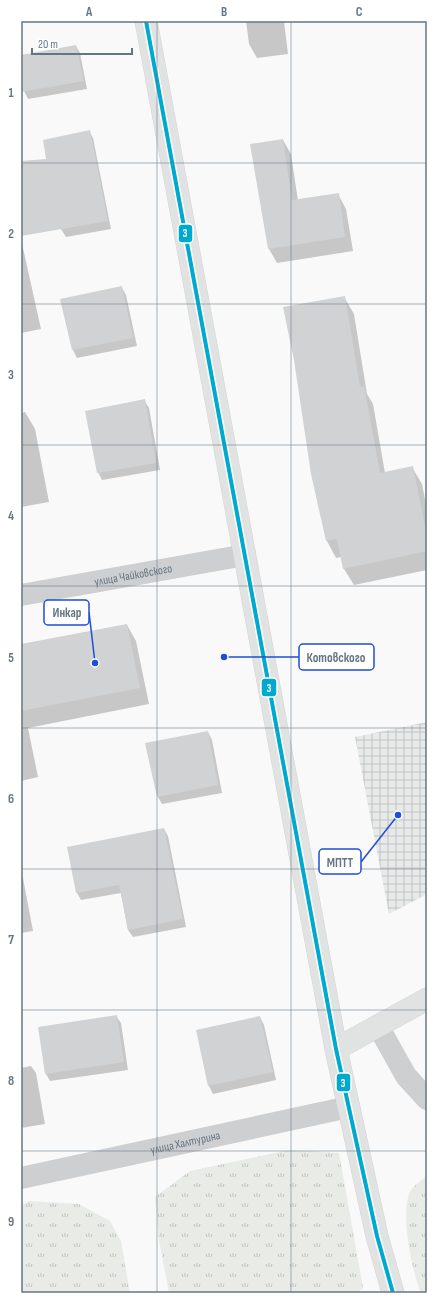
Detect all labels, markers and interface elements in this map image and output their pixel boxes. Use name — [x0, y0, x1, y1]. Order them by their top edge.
text: A — [85, 4, 93, 20]
text: B — [221, 4, 227, 20]
text: C — [356, 4, 363, 20]
scale bar — [32, 30, 132, 56]
text: 20 m — [38, 37, 58, 52]
text: 1 — [8, 85, 14, 101]
line badge: 3 — [178, 224, 193, 243]
text: 2 — [8, 226, 14, 242]
text: 3 — [183, 227, 188, 240]
text: 3 — [8, 367, 14, 383]
text: 4 — [8, 508, 14, 524]
street label: улица Чайковского — [93, 561, 173, 589]
callout: Инкар — [44, 600, 89, 625]
text: Инкар — [53, 605, 82, 621]
callout: Котовского — [299, 644, 374, 670]
text: 5 — [8, 650, 14, 666]
text: Котовского — [306, 650, 366, 666]
line badge: 3 — [261, 678, 277, 697]
text: 3 — [267, 682, 272, 695]
text: 6 — [8, 791, 14, 807]
callout: МПТТ — [319, 849, 361, 874]
text: МПТТ — [327, 855, 354, 871]
text: 7 — [8, 932, 14, 948]
text: 8 — [8, 1073, 14, 1089]
line badge: 3 — [336, 1073, 351, 1092]
text: 3 — [341, 1077, 346, 1090]
street label: улица Халтурина — [149, 1128, 222, 1157]
text: 9 — [8, 1214, 14, 1230]

